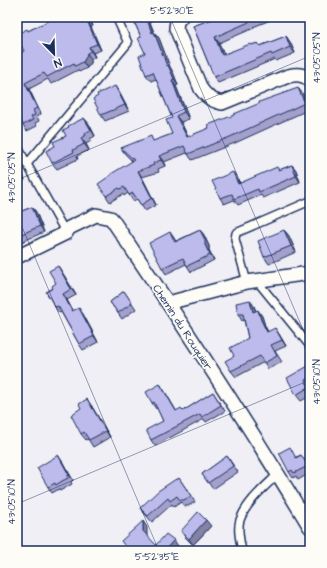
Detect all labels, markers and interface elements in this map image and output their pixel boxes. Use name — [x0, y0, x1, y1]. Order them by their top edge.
text: 5°52'30"E — [150, 4, 194, 18]
text: 43°05'05"N — [310, 32, 324, 84]
north arrow — [34, 34, 74, 74]
text: N — [52, 54, 64, 71]
text: 43°05'05"N — [5, 152, 19, 204]
street label: Chemin du Rouquier — [149, 281, 216, 373]
text: 43°05'10"N — [310, 359, 324, 405]
text: 43°05'10"N — [5, 479, 19, 525]
text: 5°52'35"E — [135, 550, 179, 564]

